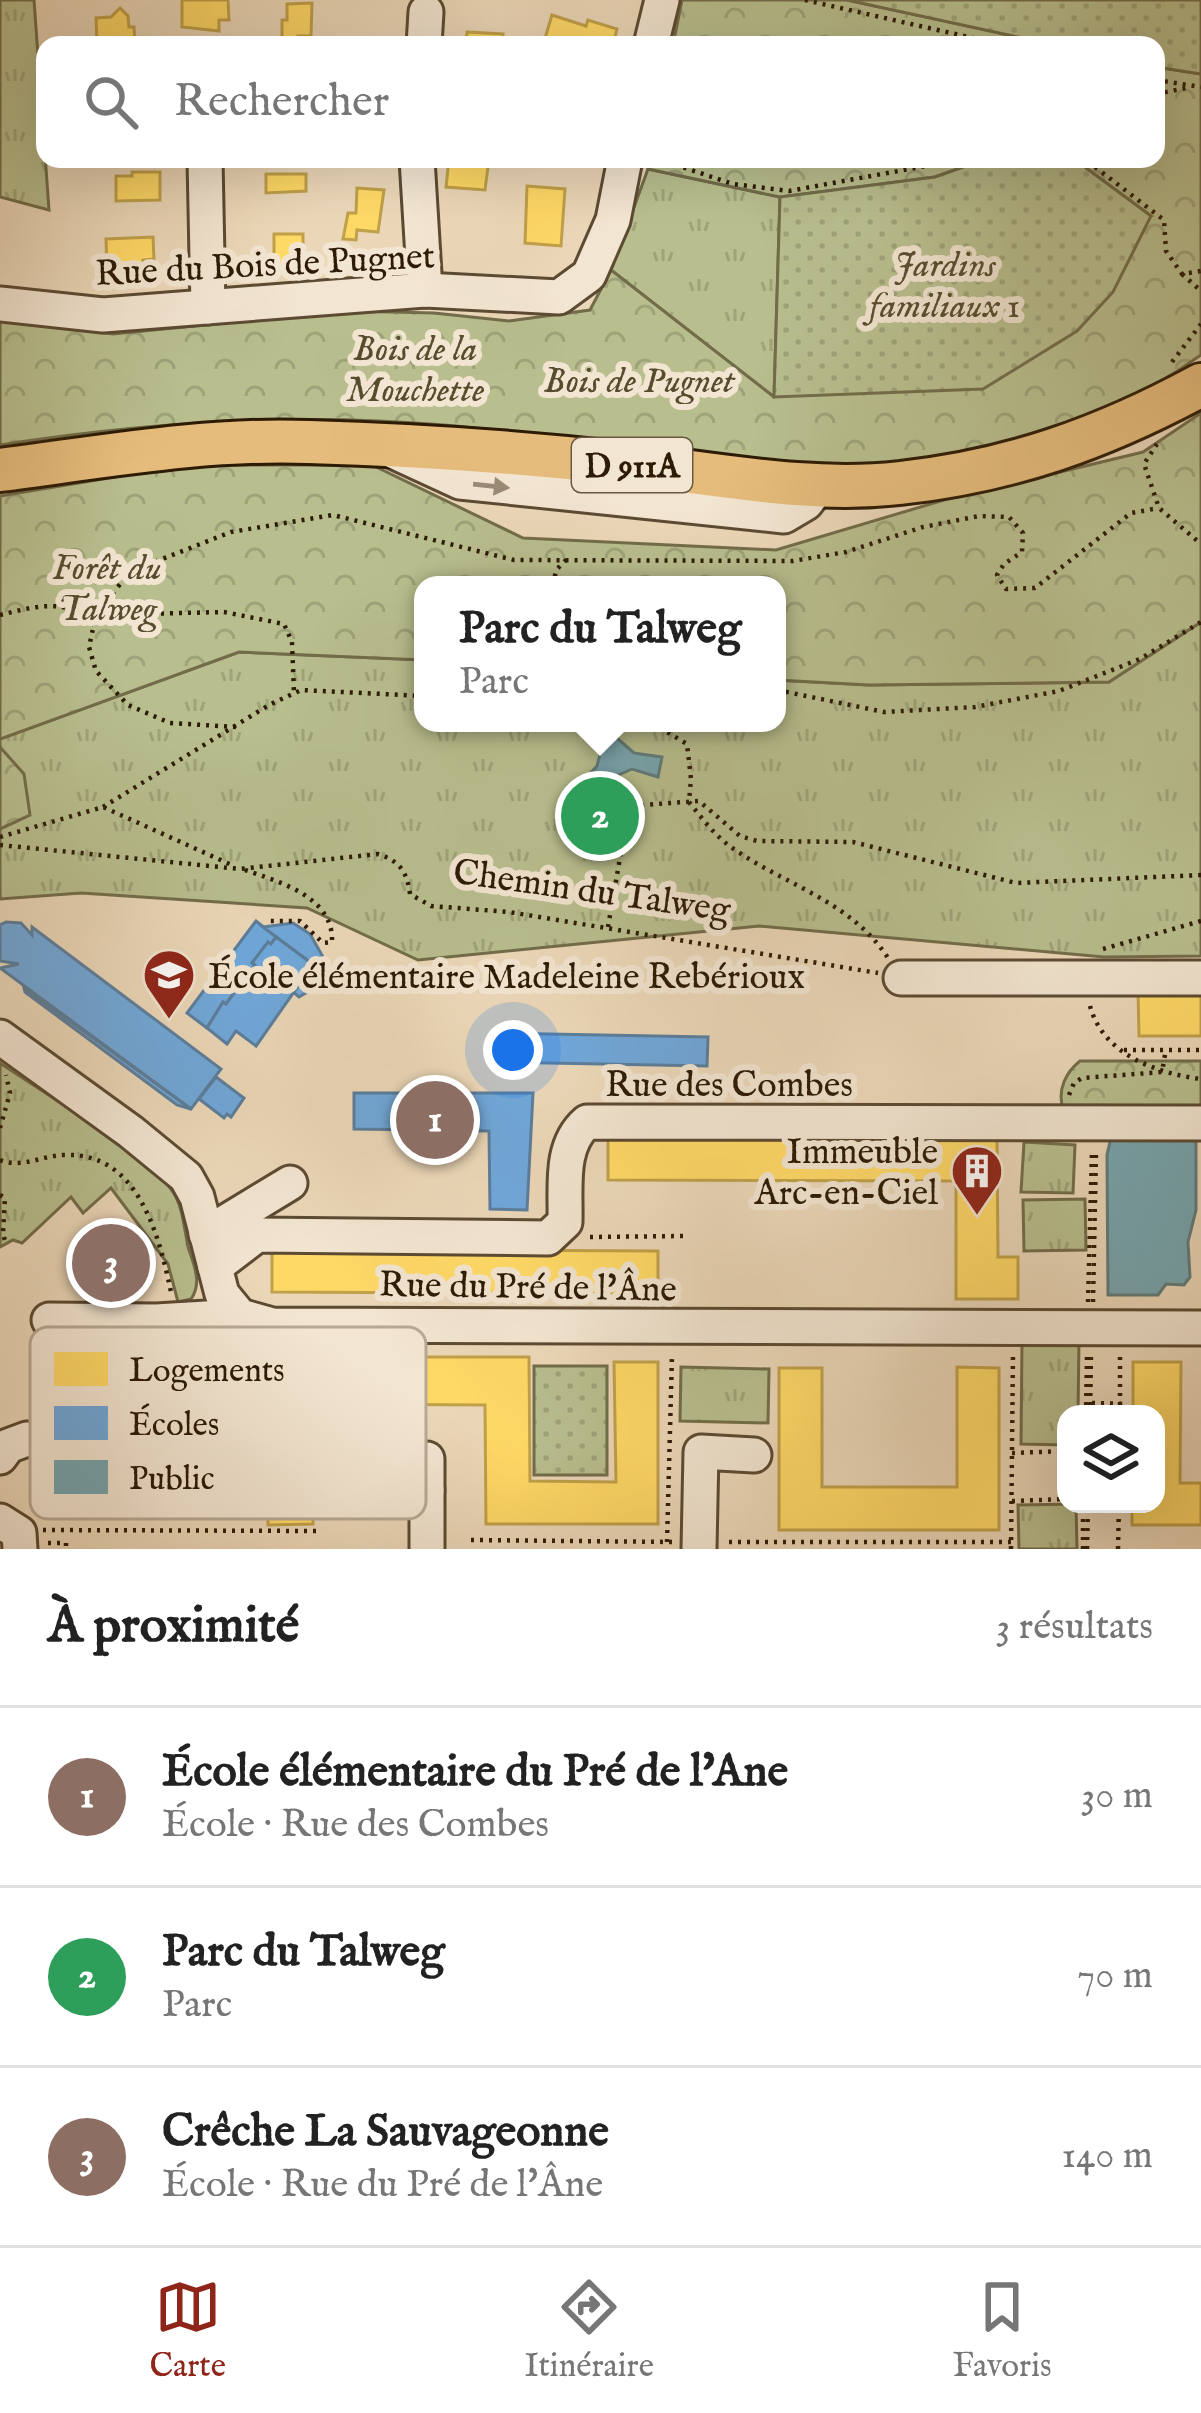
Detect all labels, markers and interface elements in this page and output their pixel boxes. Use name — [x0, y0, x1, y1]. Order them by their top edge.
search box — [36, 36, 1165, 168]
icon: search — [78, 69, 144, 135]
text: Rechercher — [174, 74, 389, 131]
street label: Rue du Bois de Pugnet — [94, 234, 436, 298]
park label: Jardins familiaux 1 — [862, 243, 1020, 330]
park label: Bois de la Mouchette — [346, 327, 484, 414]
park label: Bois de Pugnet — [543, 359, 736, 405]
road number: D 911A — [572, 438, 692, 492]
one-way arrow — [473, 476, 510, 495]
park label: Forêt du Talweg — [52, 546, 162, 633]
popup — [414, 576, 786, 732]
text: Parc du Talweg — [459, 601, 741, 658]
text: Parc — [459, 658, 529, 707]
pin: 2 — [561, 771, 639, 861]
street label: Chemin du Talweg — [450, 850, 734, 934]
school or university icon: École élémentaire Madeleine Rebérioux — [141, 947, 197, 1021]
place label: École élémentaire Madeleine Rebérioux — [208, 954, 805, 1001]
your location — [483, 1020, 543, 1080]
street label: Rue des Combes — [605, 1063, 853, 1109]
pin: 1 — [396, 1075, 474, 1165]
place label: Immeuble Arc-en-Ciel — [753, 1130, 938, 1217]
building icon: Immeuble Arc-en-Ciel — [949, 1143, 1005, 1217]
pin: 3 — [72, 1218, 150, 1308]
street label: Rue du Pré de l'Âne — [379, 1261, 677, 1314]
legend — [30, 1327, 426, 1519]
text: Logements — [129, 1351, 285, 1393]
text: Écoles — [129, 1403, 219, 1447]
map controls — [1057, 1405, 1165, 1513]
button: layers — [1057, 1405, 1165, 1513]
text: Public — [129, 1459, 215, 1501]
text: À proximité — [48, 1595, 299, 1660]
text: 3 résultats — [996, 1603, 1153, 1652]
text: École élémentaire du Pré de l'Ane — [162, 1744, 788, 1801]
text: 1 — [80, 1772, 94, 1821]
text: 30 m — [1081, 1772, 1153, 1821]
text: École · Rue des Combes — [162, 1801, 549, 1850]
text: Parc du Talweg — [162, 1924, 445, 1981]
text: 2 — [78, 1952, 96, 2001]
text: 70 m — [1077, 1952, 1153, 2001]
text: Parc — [162, 1981, 232, 2030]
text: Crêche La Sauvageonne — [162, 2104, 609, 2161]
text: 3 — [80, 2132, 94, 2181]
text: 140 m — [1062, 2132, 1153, 2181]
text: École · Rue du Pré de l'Âne — [162, 2161, 603, 2210]
tab: Carte — [149, 2274, 226, 2388]
tab: Itinéraire — [525, 2274, 654, 2388]
tab: Favoris — [953, 2274, 1052, 2388]

